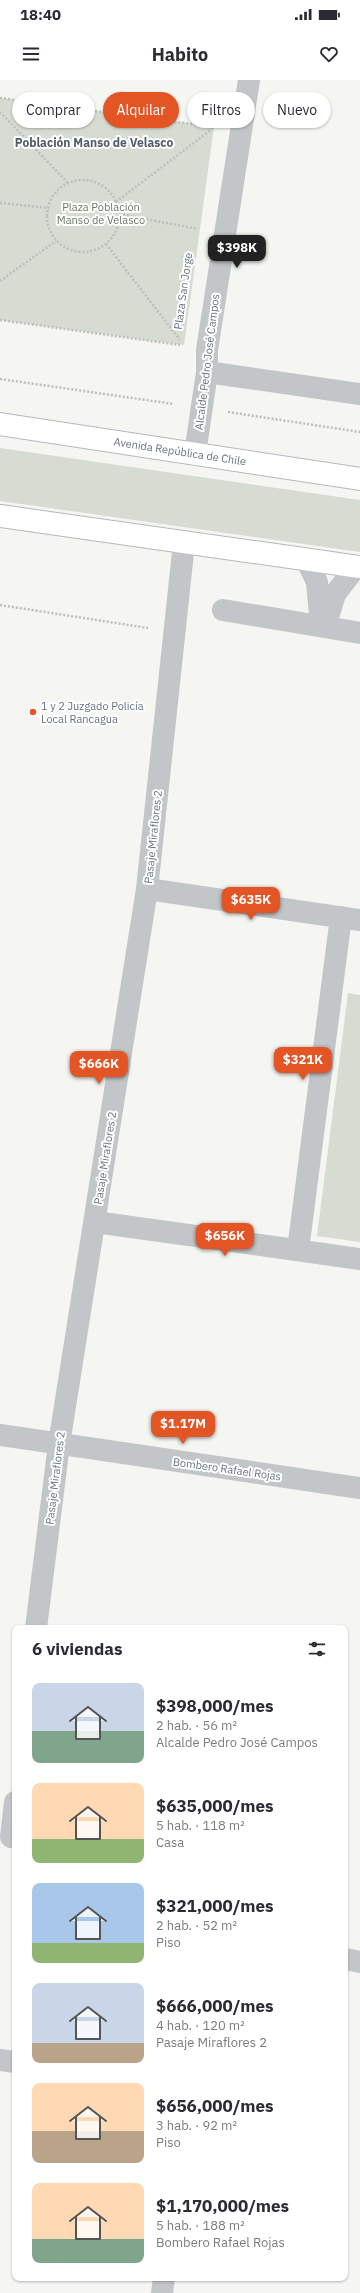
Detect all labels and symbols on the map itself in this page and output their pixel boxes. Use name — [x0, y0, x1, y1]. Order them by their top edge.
district label: Población Manso de Velasco — [15, 135, 173, 150]
park label: Plaza Población Manso de Velasco — [57, 200, 145, 227]
pin: $398K — [209, 235, 265, 269]
street label: Plaza San Jorge — [171, 252, 195, 330]
street label: Alcalde Pedro José Campos — [192, 293, 222, 431]
street label: Avenida República de Chile — [113, 434, 247, 469]
place label: 1 y 2 Juzgado Policía Local Rancagua — [41, 699, 144, 726]
marker: 1 y 2 Juzgado Policía Local Rancagua — [28, 707, 38, 717]
street label: Pasaje Miraflores 2 — [141, 790, 165, 884]
pin: $635K — [223, 887, 279, 921]
pin: $321K — [275, 1047, 331, 1081]
pin: $666K — [71, 1051, 127, 1085]
street label: Pasaje Miraflores 2 — [91, 1111, 119, 1205]
pin: $656K — [197, 1223, 253, 1257]
pin: $1.17M — [150, 1411, 216, 1445]
street label: Pasaje Miraflores 2 — [42, 1431, 68, 1525]
street label: Bombero Rafael Rojas — [172, 1454, 282, 1484]

